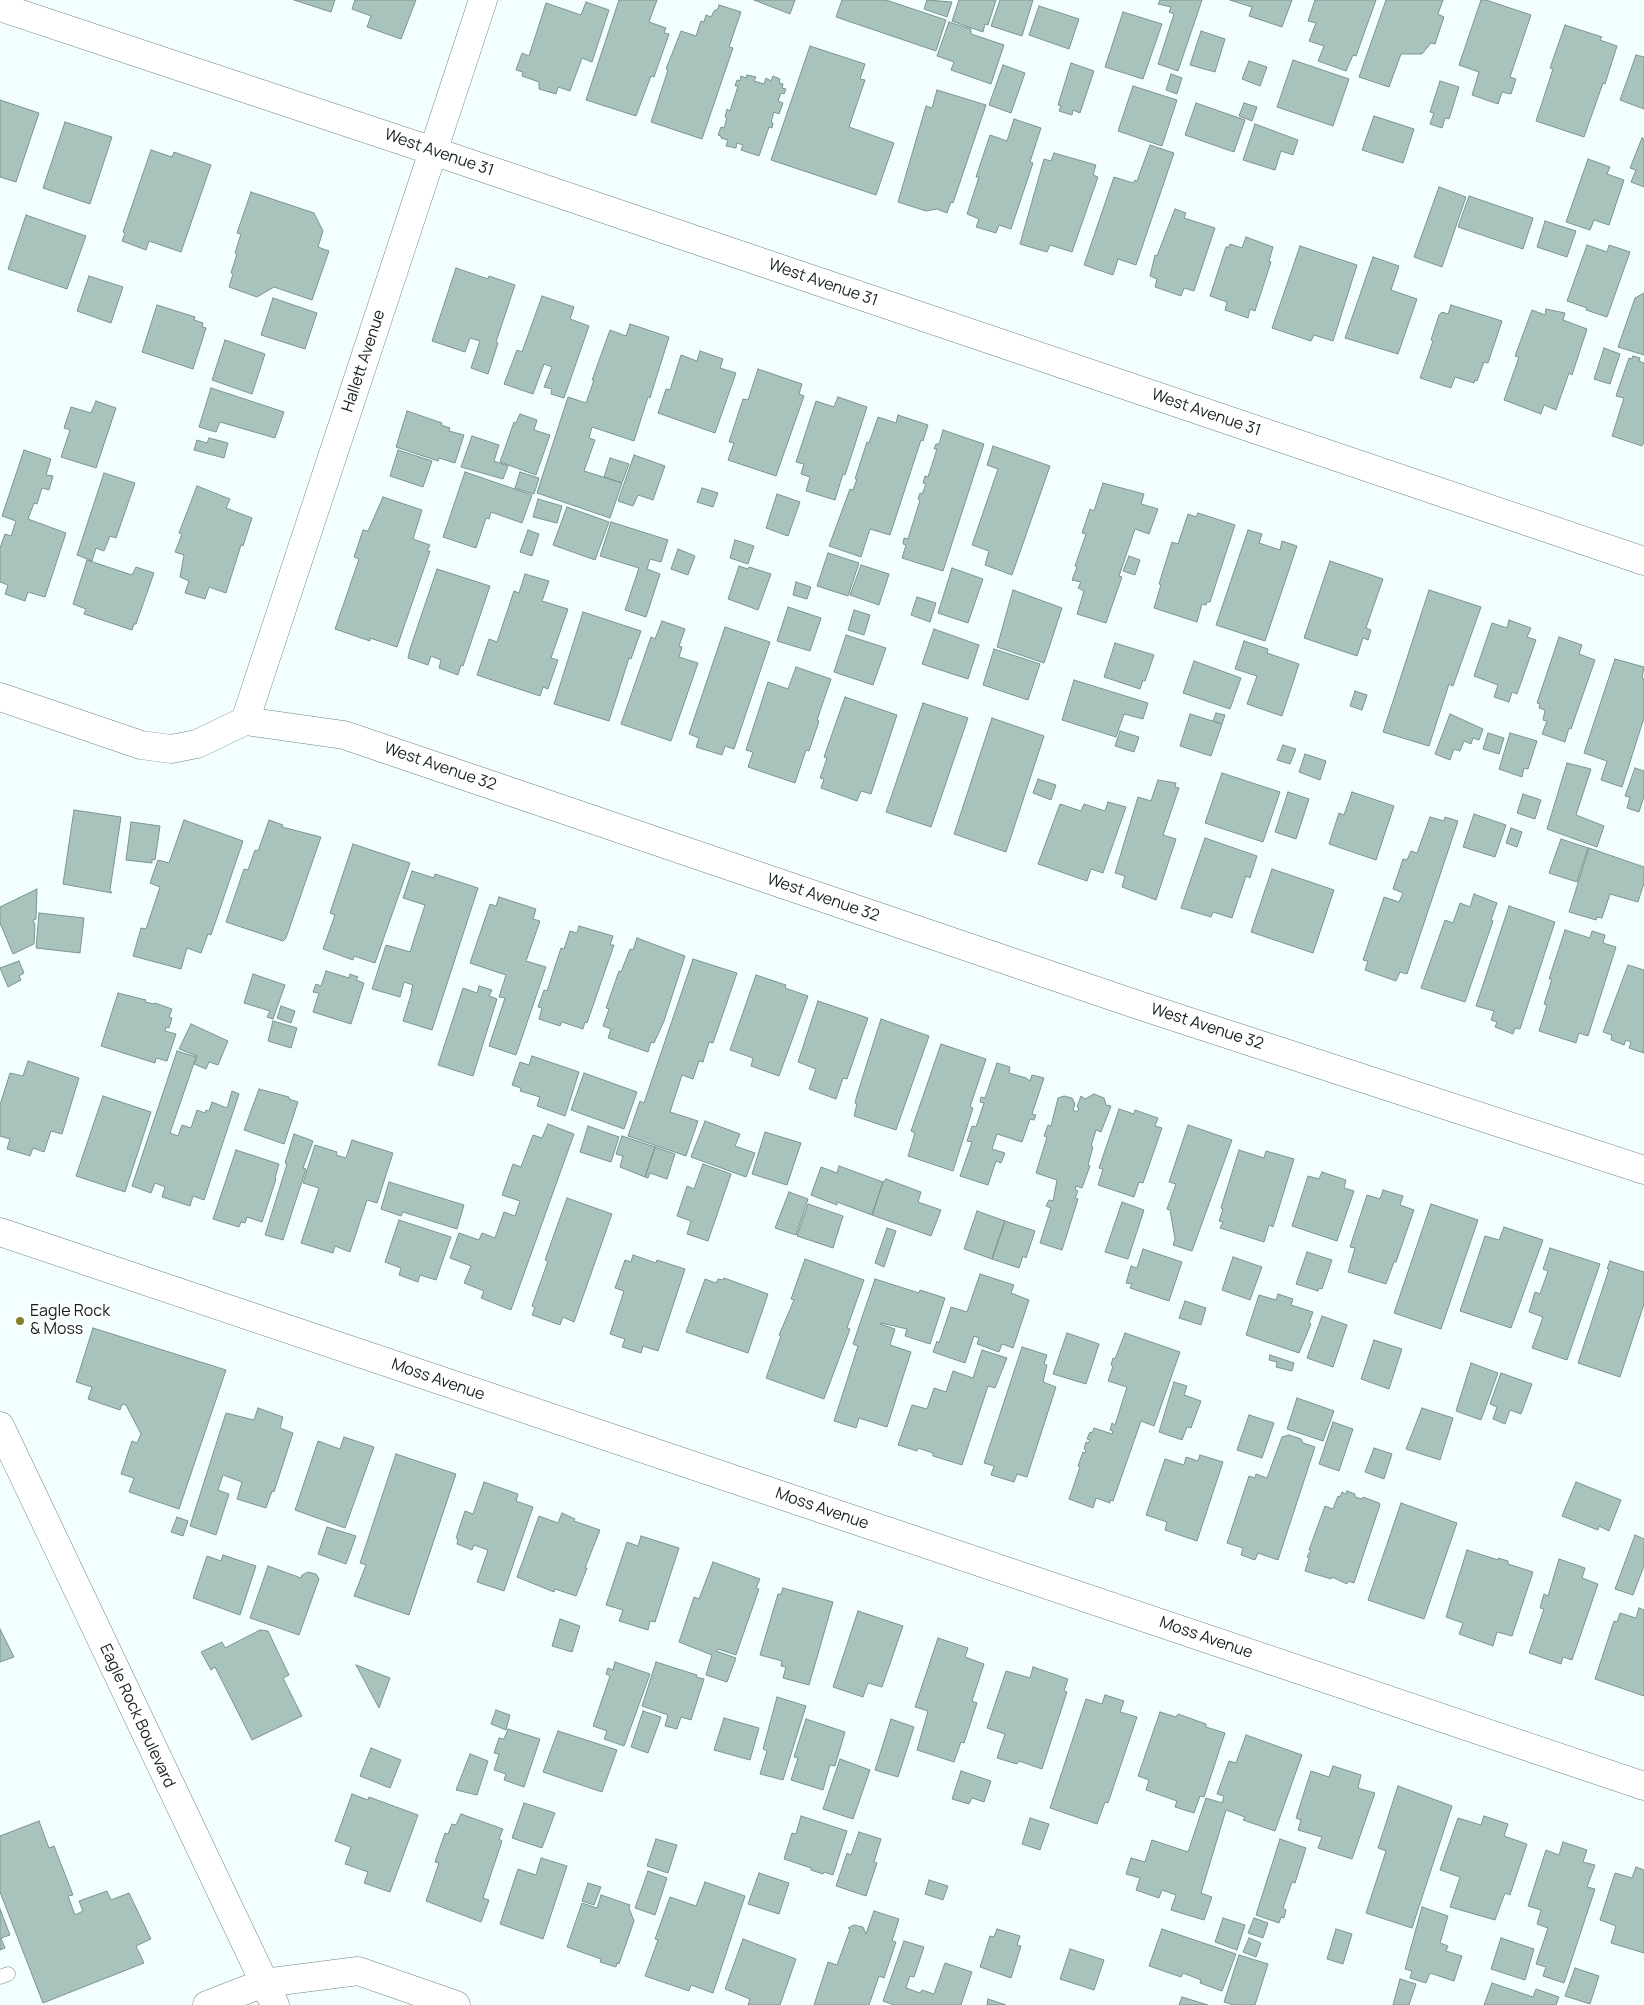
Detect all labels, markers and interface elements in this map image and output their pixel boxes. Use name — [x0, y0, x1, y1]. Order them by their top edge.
street label: West Avenue 31 — [382, 125, 496, 181]
street label: West Avenue 31 — [766, 255, 880, 311]
street label: Hallett Avenue — [338, 307, 390, 415]
street label: West Avenue 31 — [1149, 385, 1263, 441]
street label: West Avenue 32 — [381, 739, 499, 795]
street label: West Avenue 32 — [764, 870, 882, 926]
street label: West Avenue 32 — [1148, 1000, 1266, 1054]
place label: Eagle Rock & Moss — [30, 1302, 110, 1340]
marker: Eagle Rock & Moss — [14, 1315, 26, 1327]
street label: Moss Avenue — [389, 1355, 487, 1405]
street label: Moss Avenue — [773, 1484, 871, 1534]
street label: Moss Avenue — [1157, 1613, 1255, 1663]
street label: Eagle Rock Boulevard — [95, 1641, 179, 1791]

